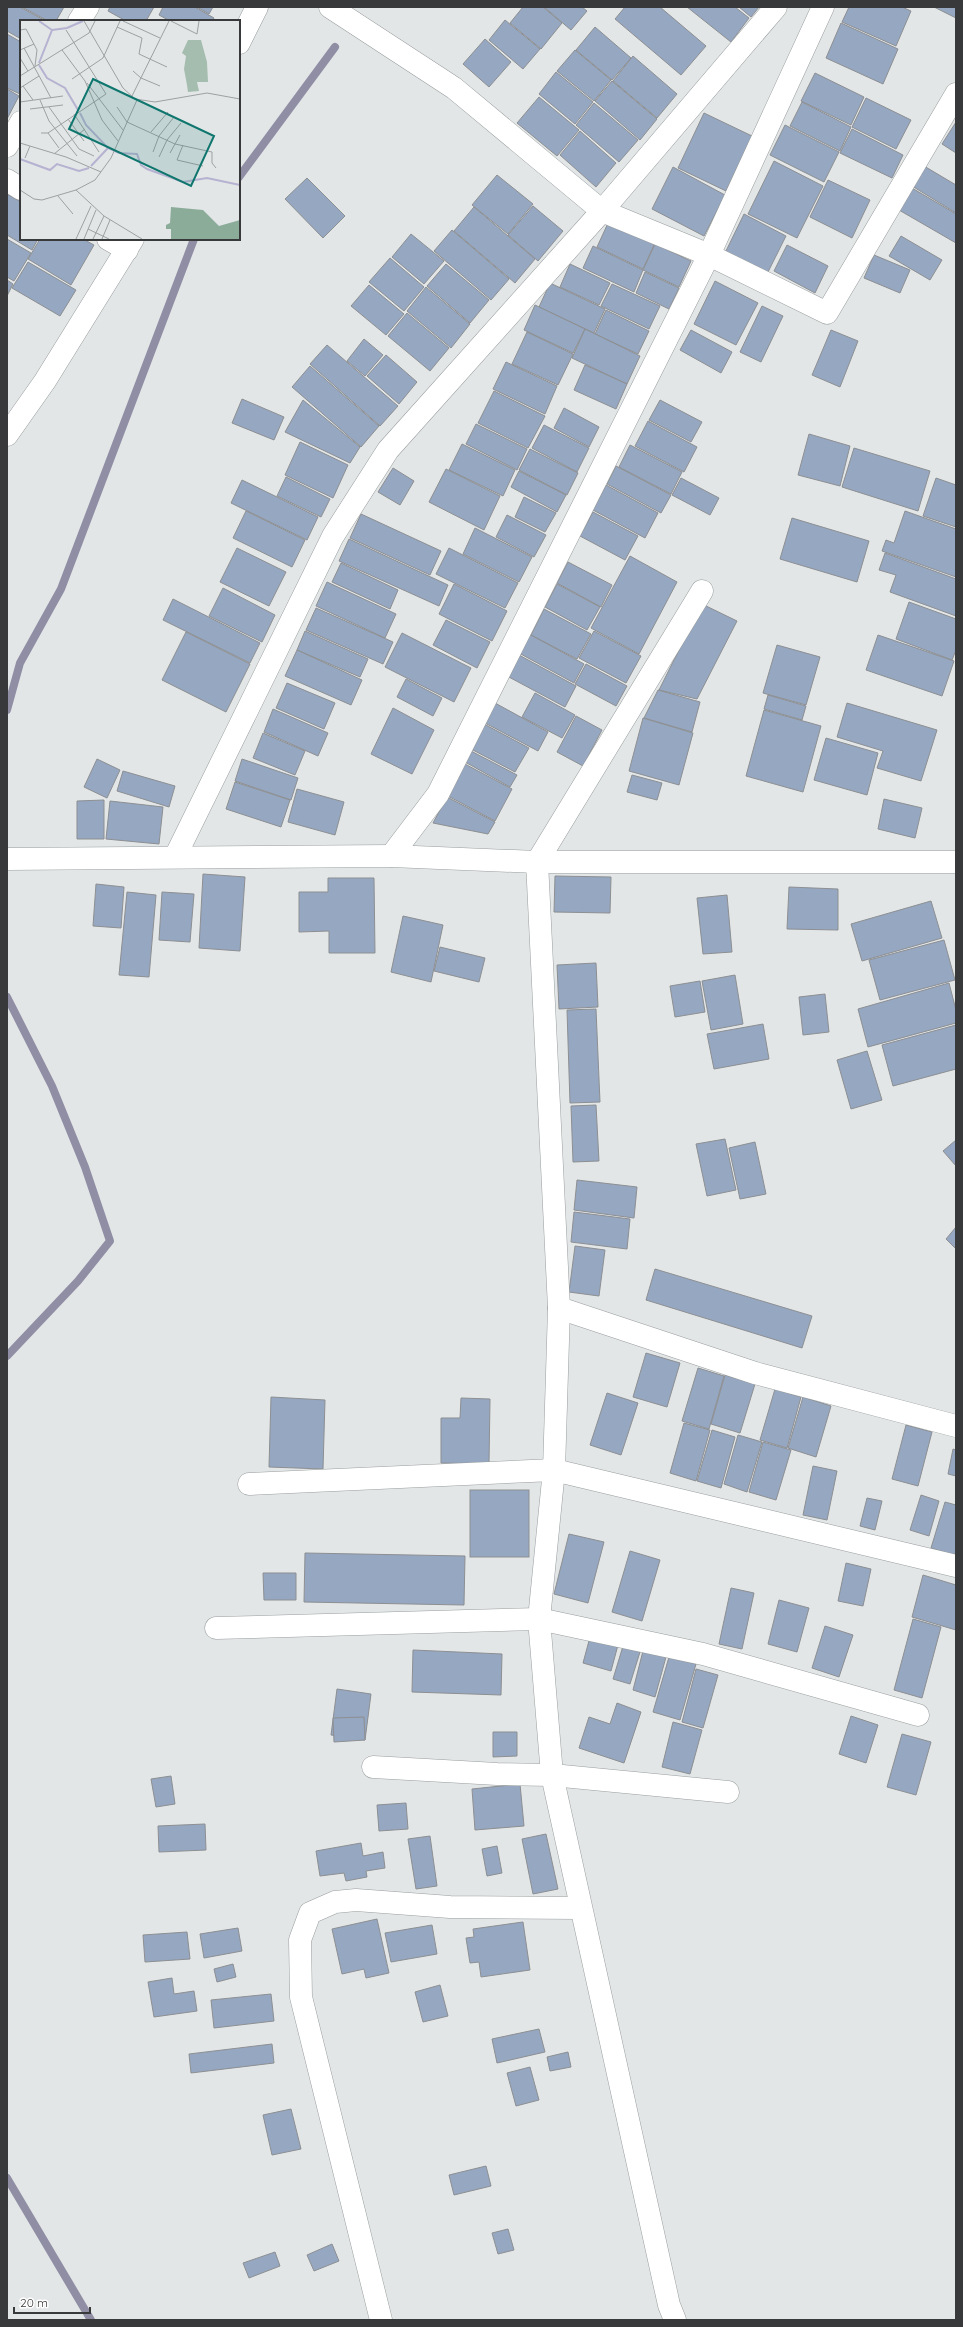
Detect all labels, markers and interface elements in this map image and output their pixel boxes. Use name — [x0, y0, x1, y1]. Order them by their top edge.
inset map — [20, 20, 240, 240]
scale bar — [14, 2289, 90, 2315]
text: 20 m — [20, 2295, 48, 2310]

